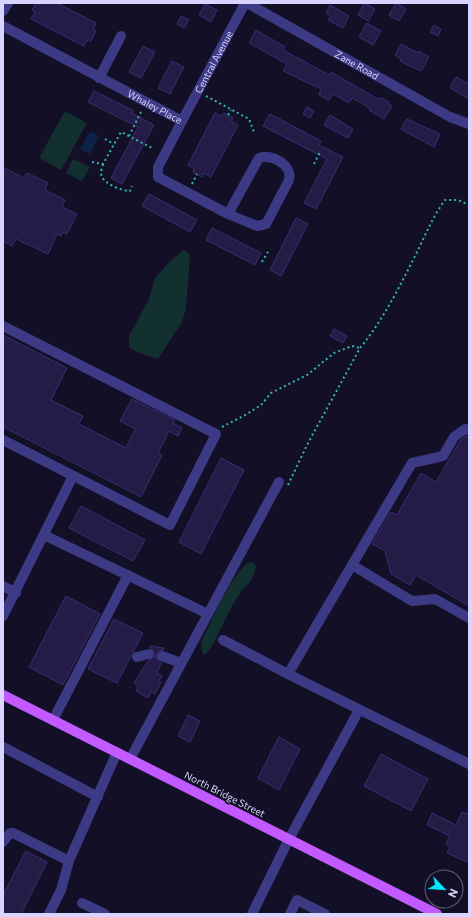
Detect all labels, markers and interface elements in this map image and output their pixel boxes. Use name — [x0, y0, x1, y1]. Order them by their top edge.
street label: Central Avenue — [192, 29, 235, 95]
street label: Zane Road — [333, 48, 381, 82]
street label: Whaley Place — [125, 87, 184, 126]
street label: North Bridge Street — [183, 768, 267, 820]
north arrow — [424, 869, 464, 909]
text: N — [446, 887, 461, 900]

